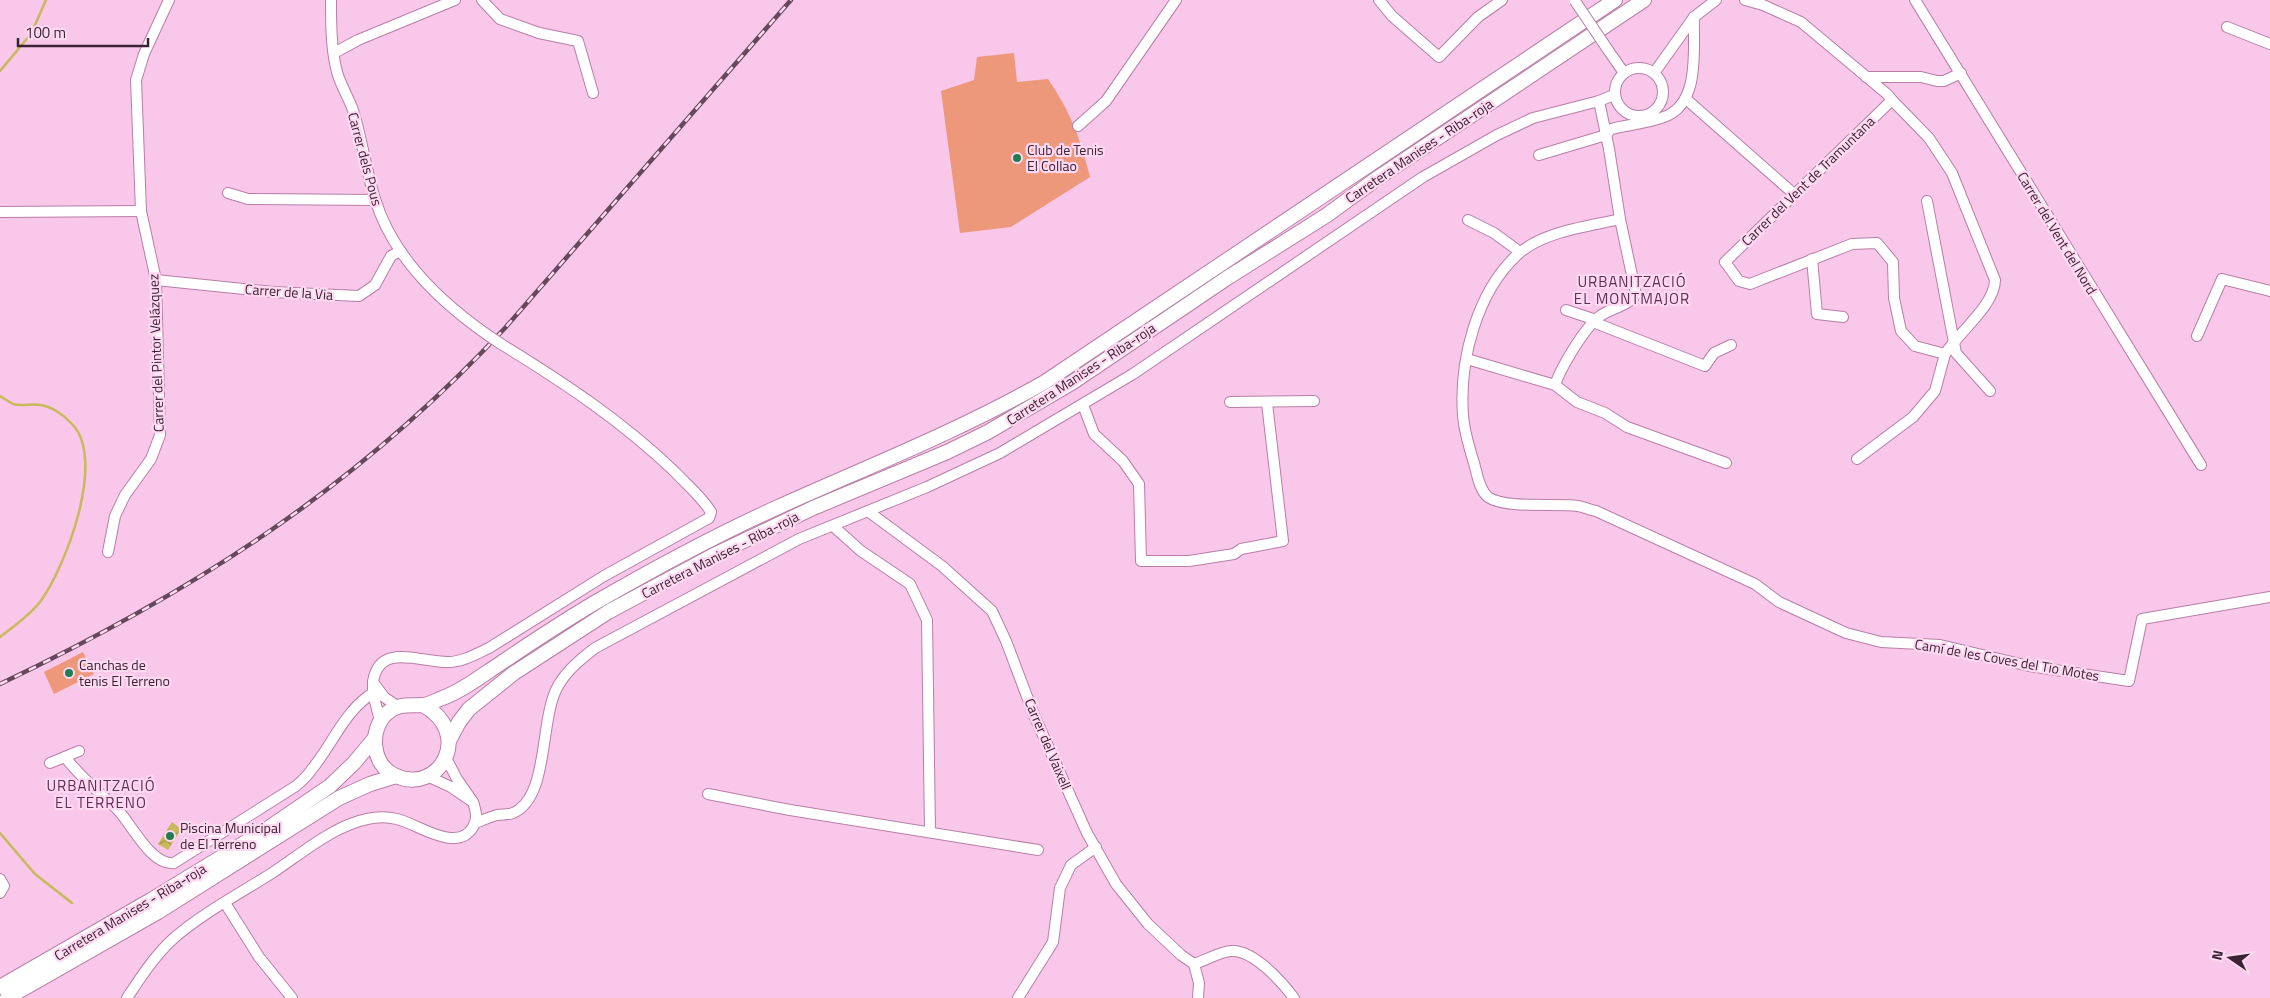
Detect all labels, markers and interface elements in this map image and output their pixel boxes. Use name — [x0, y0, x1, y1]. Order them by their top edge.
scale bar — [18, 15, 148, 47]
text: 100 m — [25, 21, 66, 44]
street label: Carretera Manises - Riba-roja — [1341, 93, 1497, 208]
street label: Carrer dels Pous — [343, 110, 388, 208]
street label: Carrer del Vent de Tramuntana — [1736, 111, 1879, 250]
place label: Club de Tenis El Collao — [1027, 139, 1104, 176]
marker: Club de Tenis El Collao — [1011, 152, 1023, 164]
street label: Carrer del Vent del Nord — [2012, 167, 2102, 298]
district label: URBANITZACIÓ EL MONTMAJOR — [1574, 270, 1690, 310]
street label: Carrer del Pintor Velázquez — [142, 273, 169, 433]
street label: Carrer de la Via — [244, 278, 334, 305]
street label: Carretera Manises - Riba-roja — [1002, 317, 1160, 430]
street label: Carretera Manises - Riba-roja — [637, 506, 802, 603]
street label: Camí de les Coves del Tio Motes — [1913, 633, 2101, 686]
place label: Canchas de tenis El Terreno — [79, 654, 170, 691]
marker: Canchas de tenis El Terreno — [63, 667, 75, 679]
street label: Carrer del Vaixell — [1020, 695, 1077, 793]
district label: URBANITZACIÓ EL TERRENO — [46, 774, 156, 814]
place label: Piscina Municipal de El Terreno — [180, 817, 281, 854]
marker: Piscina Municipal de El Terreno — [164, 830, 176, 842]
street label: Carretera Manises - Riba-roja — [50, 858, 210, 965]
north arrow — [2205, 933, 2255, 983]
text: N — [2206, 948, 2228, 962]

